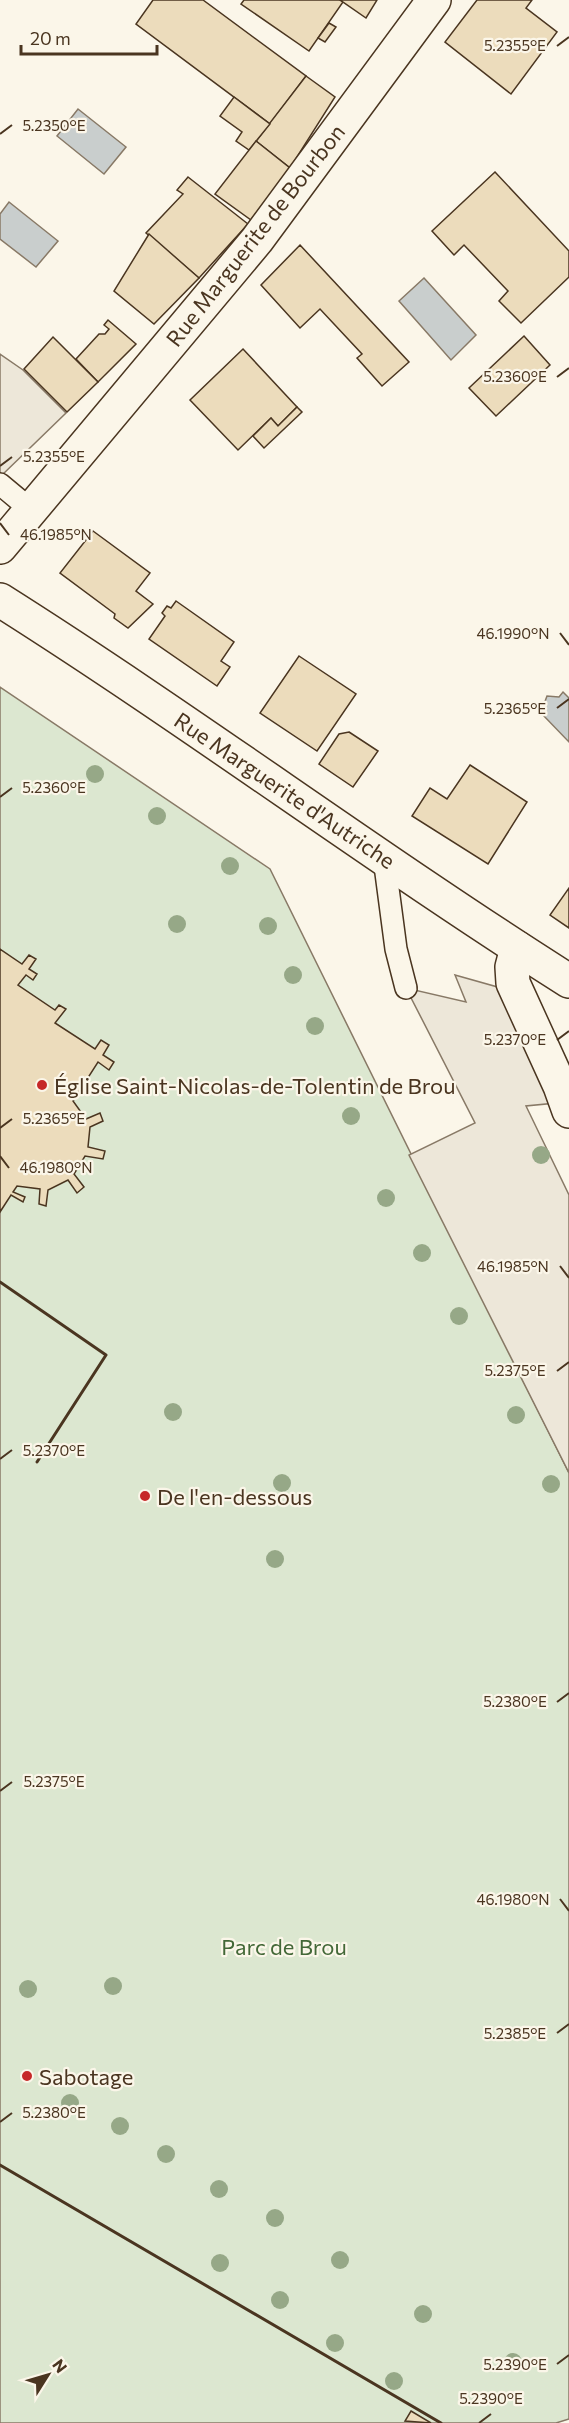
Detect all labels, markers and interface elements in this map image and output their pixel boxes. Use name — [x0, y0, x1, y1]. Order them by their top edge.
scale bar — [21, 18, 158, 56]
text: 20 m — [30, 27, 71, 49]
text: 5.2355°E — [484, 36, 546, 54]
text: 5.2350°E — [22, 116, 86, 134]
street label: Rue Marguerite de Bourbon — [160, 119, 350, 351]
text: 5.2360°E — [483, 367, 547, 385]
text: 5.2355°E — [23, 447, 85, 465]
text: 46.1985°N — [20, 525, 92, 543]
text: 46.1990°N — [477, 624, 549, 642]
text: 5.2365°E — [484, 699, 546, 717]
street label: Rue Marguerite d'Autriche — [169, 706, 401, 874]
text: 5.2360°E — [22, 778, 86, 796]
text: 5.2370°E — [484, 1030, 546, 1048]
place label: Église Saint-Nicolas-de-Tolentin de Brou — [54, 1072, 455, 1099]
marker: Église Saint-Nicolas-de-Tolentin de Brou — [35, 1078, 49, 1092]
text: 5.2365°E — [23, 1109, 85, 1127]
text: 46.1980°N — [20, 1158, 92, 1176]
text: 46.1985°N — [477, 1257, 549, 1275]
text: 5.2375°E — [484, 1361, 546, 1379]
text: 5.2370°E — [23, 1441, 85, 1459]
place label: De l'en-dessous — [157, 1483, 312, 1510]
marker: De l'en-dessous — [138, 1489, 152, 1503]
text: 5.2380°E — [483, 1692, 547, 1710]
text: 5.2375°E — [23, 1772, 85, 1790]
text: 46.1980°N — [477, 1890, 549, 1908]
park label: Parc de Brou — [221, 1933, 347, 1960]
text: 5.2385°E — [484, 2024, 546, 2042]
place label: Sabotage — [39, 2063, 133, 2090]
marker: Sabotage — [20, 2069, 34, 2083]
text: 5.2380°E — [22, 2103, 86, 2121]
north arrow — [18, 2345, 78, 2405]
text: N — [49, 2355, 72, 2376]
text: 5.2390°E — [483, 2355, 547, 2373]
text: 5.2390°E — [459, 2389, 523, 2407]

